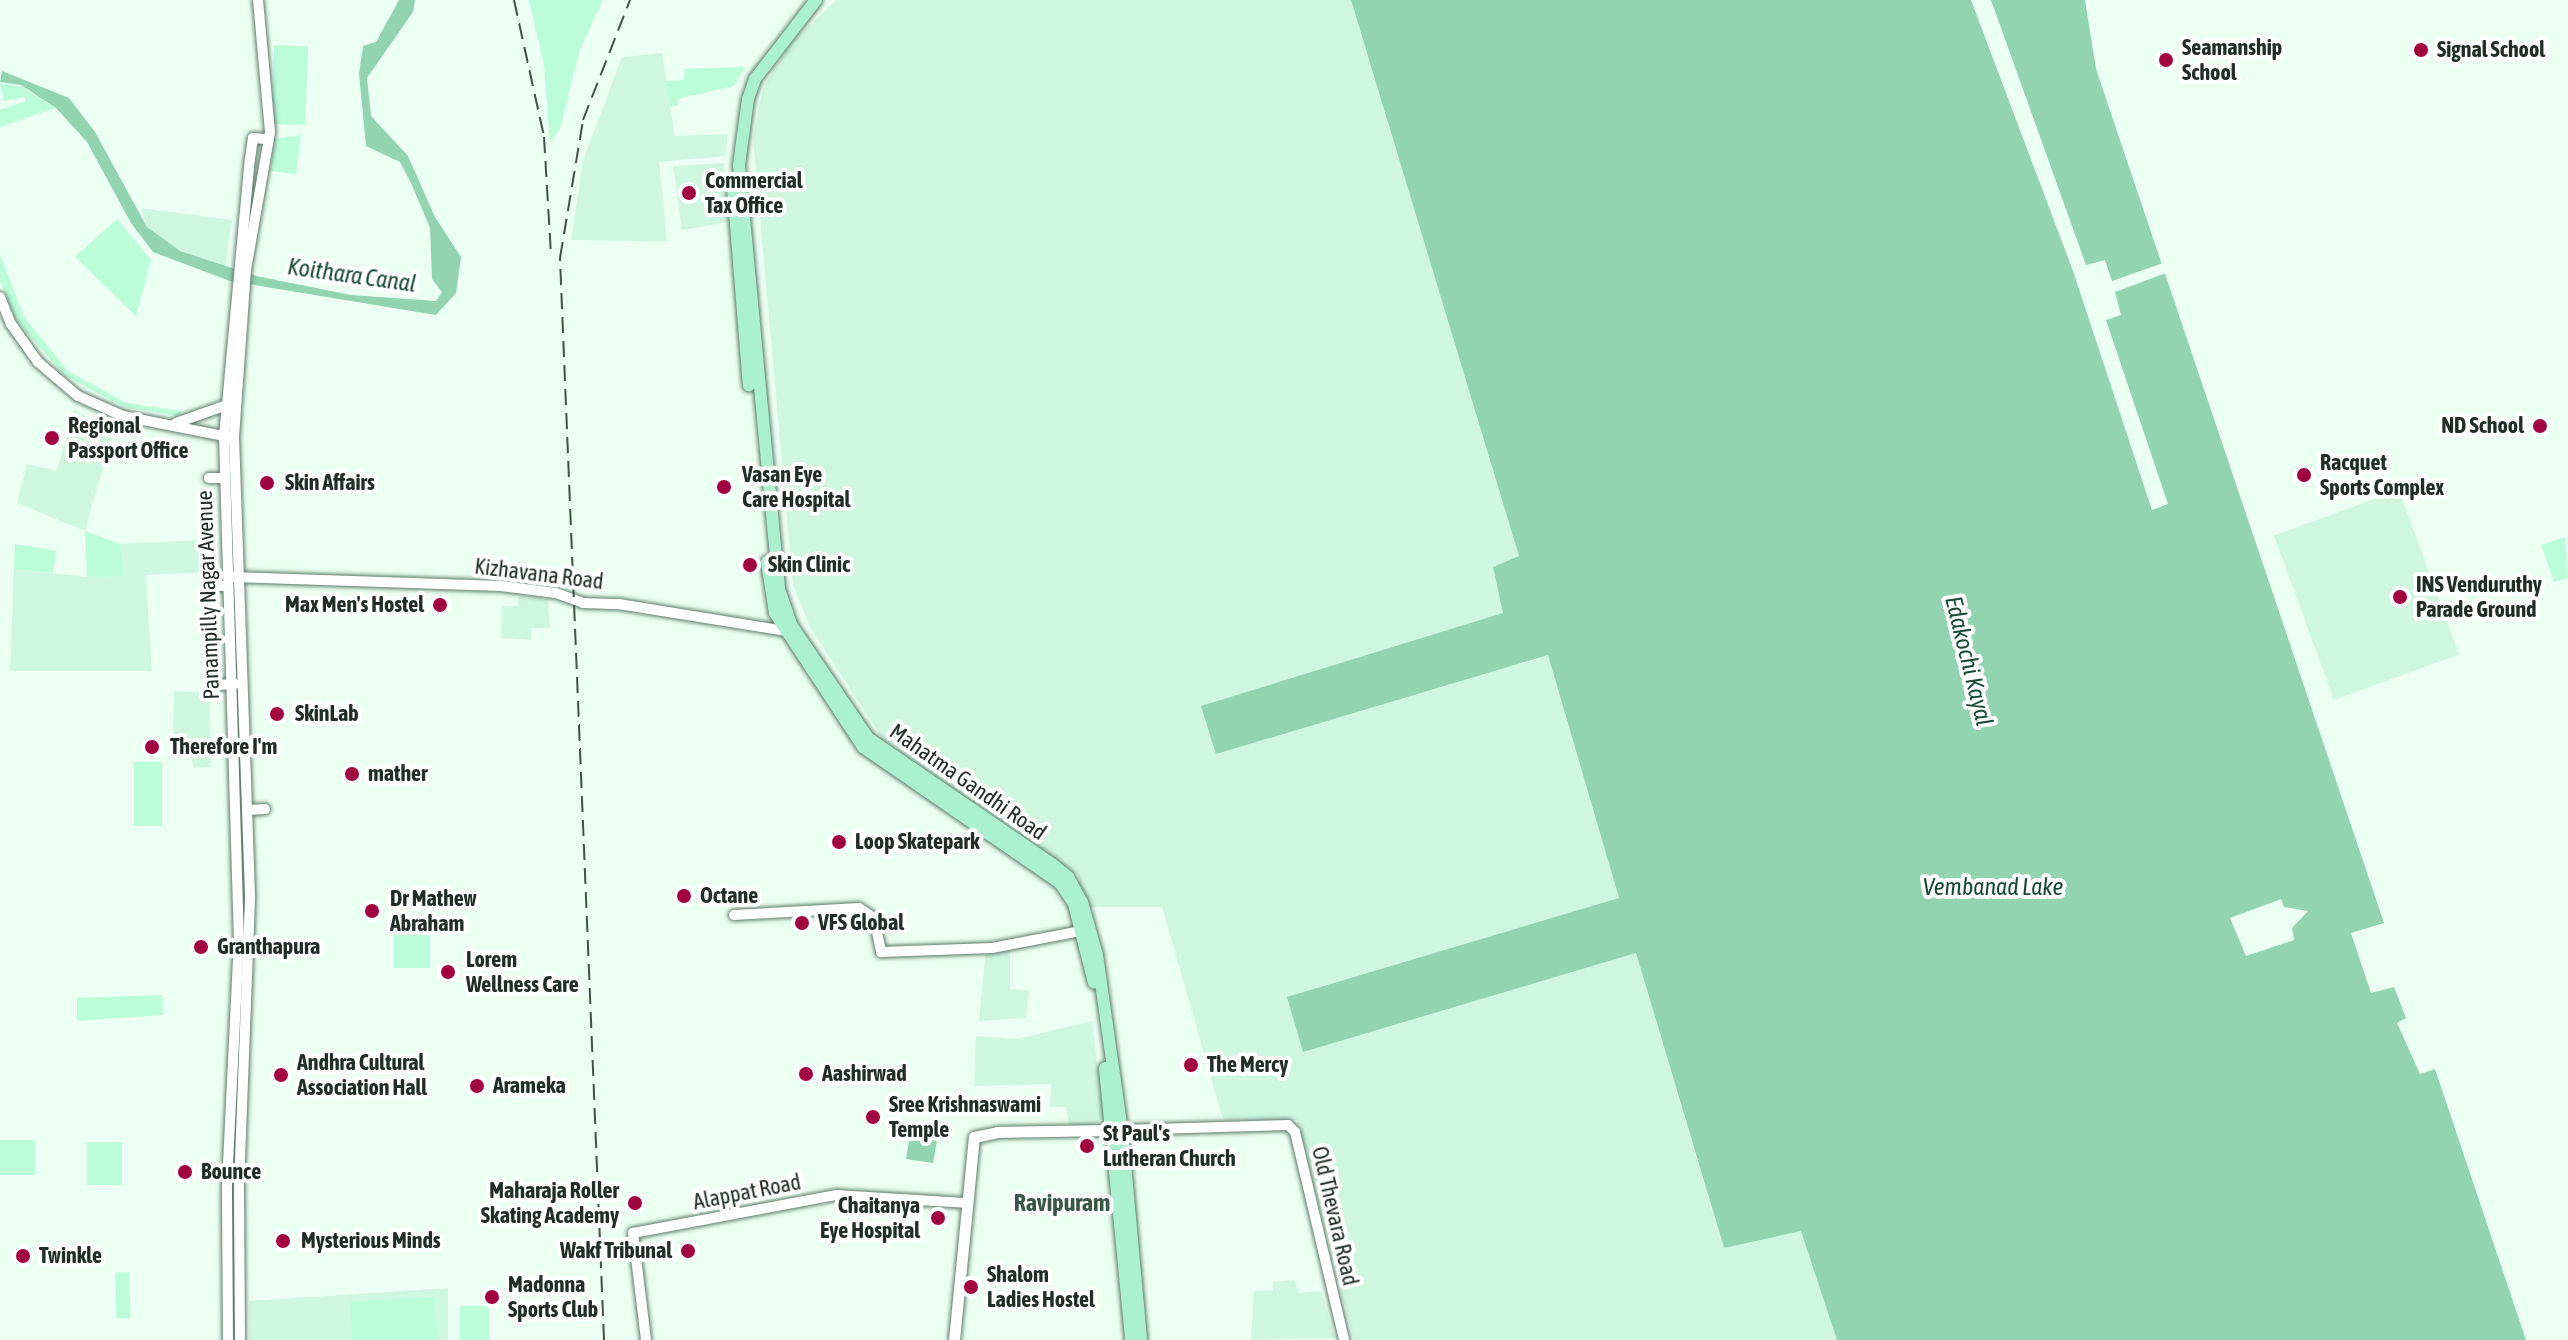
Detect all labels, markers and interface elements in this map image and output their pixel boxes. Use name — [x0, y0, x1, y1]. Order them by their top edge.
place label: Seamanship School — [2182, 34, 2282, 86]
place label: Signal School — [2437, 37, 2545, 63]
marker: Signal School — [2412, 41, 2430, 59]
marker: Seamanship School — [2157, 51, 2175, 69]
place label: Commercial Tax Office — [705, 167, 803, 218]
marker: Commercial Tax Office — [680, 184, 698, 202]
water label: Koithara Canal — [286, 252, 418, 298]
place label: Regional Passport Office — [68, 412, 188, 464]
place label: ND School — [2441, 413, 2524, 439]
marker: ND School — [2531, 417, 2549, 435]
marker: Regional Passport Office — [43, 429, 61, 447]
place label: Racquet Sports Complex — [2320, 449, 2444, 500]
place label: Vasan Eye Care Hospital — [742, 461, 850, 512]
marker: Racquet Sports Complex — [2295, 466, 2313, 484]
place label: Skin Affairs — [285, 470, 375, 496]
marker: Skin Affairs — [256, 472, 278, 494]
marker: Vasan Eye Care Hospital — [713, 476, 735, 498]
street label: Panampilly Nagar Avenue — [191, 490, 225, 700]
place label: Skin Clinic — [768, 552, 850, 578]
street label: Kizhavana Road — [473, 553, 605, 595]
marker: Skin Clinic — [739, 554, 761, 576]
place label: INS Venduruthy Parade Ground — [2416, 571, 2542, 622]
marker: INS Venduruthy Parade Ground — [2391, 588, 2409, 606]
place label: Max Men's Hostel — [285, 592, 424, 618]
water label: Edakochi Kayal — [1939, 593, 1999, 729]
marker: Max Men's Hostel — [431, 596, 449, 614]
place label: SkinLab — [295, 701, 359, 727]
marker: SkinLab — [266, 703, 288, 725]
street label: Mahatma Gandhi Road — [885, 718, 1051, 846]
place label: Therefore I'm — [170, 734, 277, 760]
marker: Therefore I'm — [141, 736, 163, 758]
place label: mather — [368, 761, 428, 787]
marker: mather — [343, 765, 361, 783]
place label: Loop Skatepark — [855, 829, 980, 855]
marker: Loop Skatepark — [830, 833, 848, 851]
water label: Vembanad Lake — [1923, 873, 2063, 901]
place label: Octane — [700, 883, 758, 909]
place label: Dr Mathew Abraham — [390, 885, 477, 936]
marker: Octane — [675, 887, 693, 905]
marker: Dr Mathew Abraham — [361, 900, 383, 922]
place label: VFS Global — [818, 910, 904, 936]
marker: VFS Global — [793, 914, 811, 932]
place label: Granthapura — [217, 934, 320, 960]
marker: Granthapura — [192, 938, 210, 956]
place label: Lorem Wellness Care — [466, 946, 579, 998]
marker: Lorem Wellness Care — [437, 961, 459, 983]
place label: Andhra Cultural Association Hall — [297, 1049, 427, 1100]
place label: The Mercy — [1207, 1052, 1288, 1078]
marker: The Mercy — [1182, 1056, 1200, 1074]
place label: Aashirwad — [822, 1061, 907, 1087]
marker: Aashirwad — [797, 1065, 815, 1083]
marker: Andhra Cultural Association Hall — [272, 1066, 290, 1084]
place label: Arameka — [493, 1073, 566, 1099]
marker: Arameka — [468, 1077, 486, 1095]
place label: Sree Krishnaswami Temple — [889, 1091, 1041, 1142]
marker: Sree Krishnaswami Temple — [864, 1108, 882, 1126]
place label: St Paul's Lutheran Church — [1103, 1120, 1236, 1172]
marker: St Paul's Lutheran Church — [1078, 1137, 1096, 1155]
street label: Old Thevara Road — [1306, 1144, 1364, 1288]
place label: Bounce — [201, 1159, 261, 1185]
marker: Bounce — [176, 1163, 194, 1181]
street label: Alappat Road — [691, 1169, 803, 1215]
place label: Maharaja Roller Skating Academy — [481, 1177, 619, 1228]
district label: Ravipuram — [1014, 1189, 1110, 1217]
place label: Chaitanya Eye Hospital — [820, 1192, 920, 1244]
marker: Maharaja Roller Skating Academy — [626, 1194, 644, 1212]
marker: Chaitanya Eye Hospital — [927, 1207, 949, 1229]
place label: Mysterious Minds — [301, 1228, 441, 1254]
marker: Mysterious Minds — [272, 1230, 294, 1252]
place label: Wakf Tribunal — [560, 1238, 672, 1264]
marker: Wakf Tribunal — [679, 1242, 697, 1260]
place label: Twinkle — [39, 1243, 102, 1269]
marker: Twinkle — [14, 1247, 32, 1265]
place label: Shalom Ladies Hostel — [987, 1261, 1095, 1312]
place label: Madonna Sports Club — [508, 1271, 598, 1322]
marker: Shalom Ladies Hostel — [962, 1278, 980, 1296]
marker: Madonna Sports Club — [483, 1288, 501, 1306]

